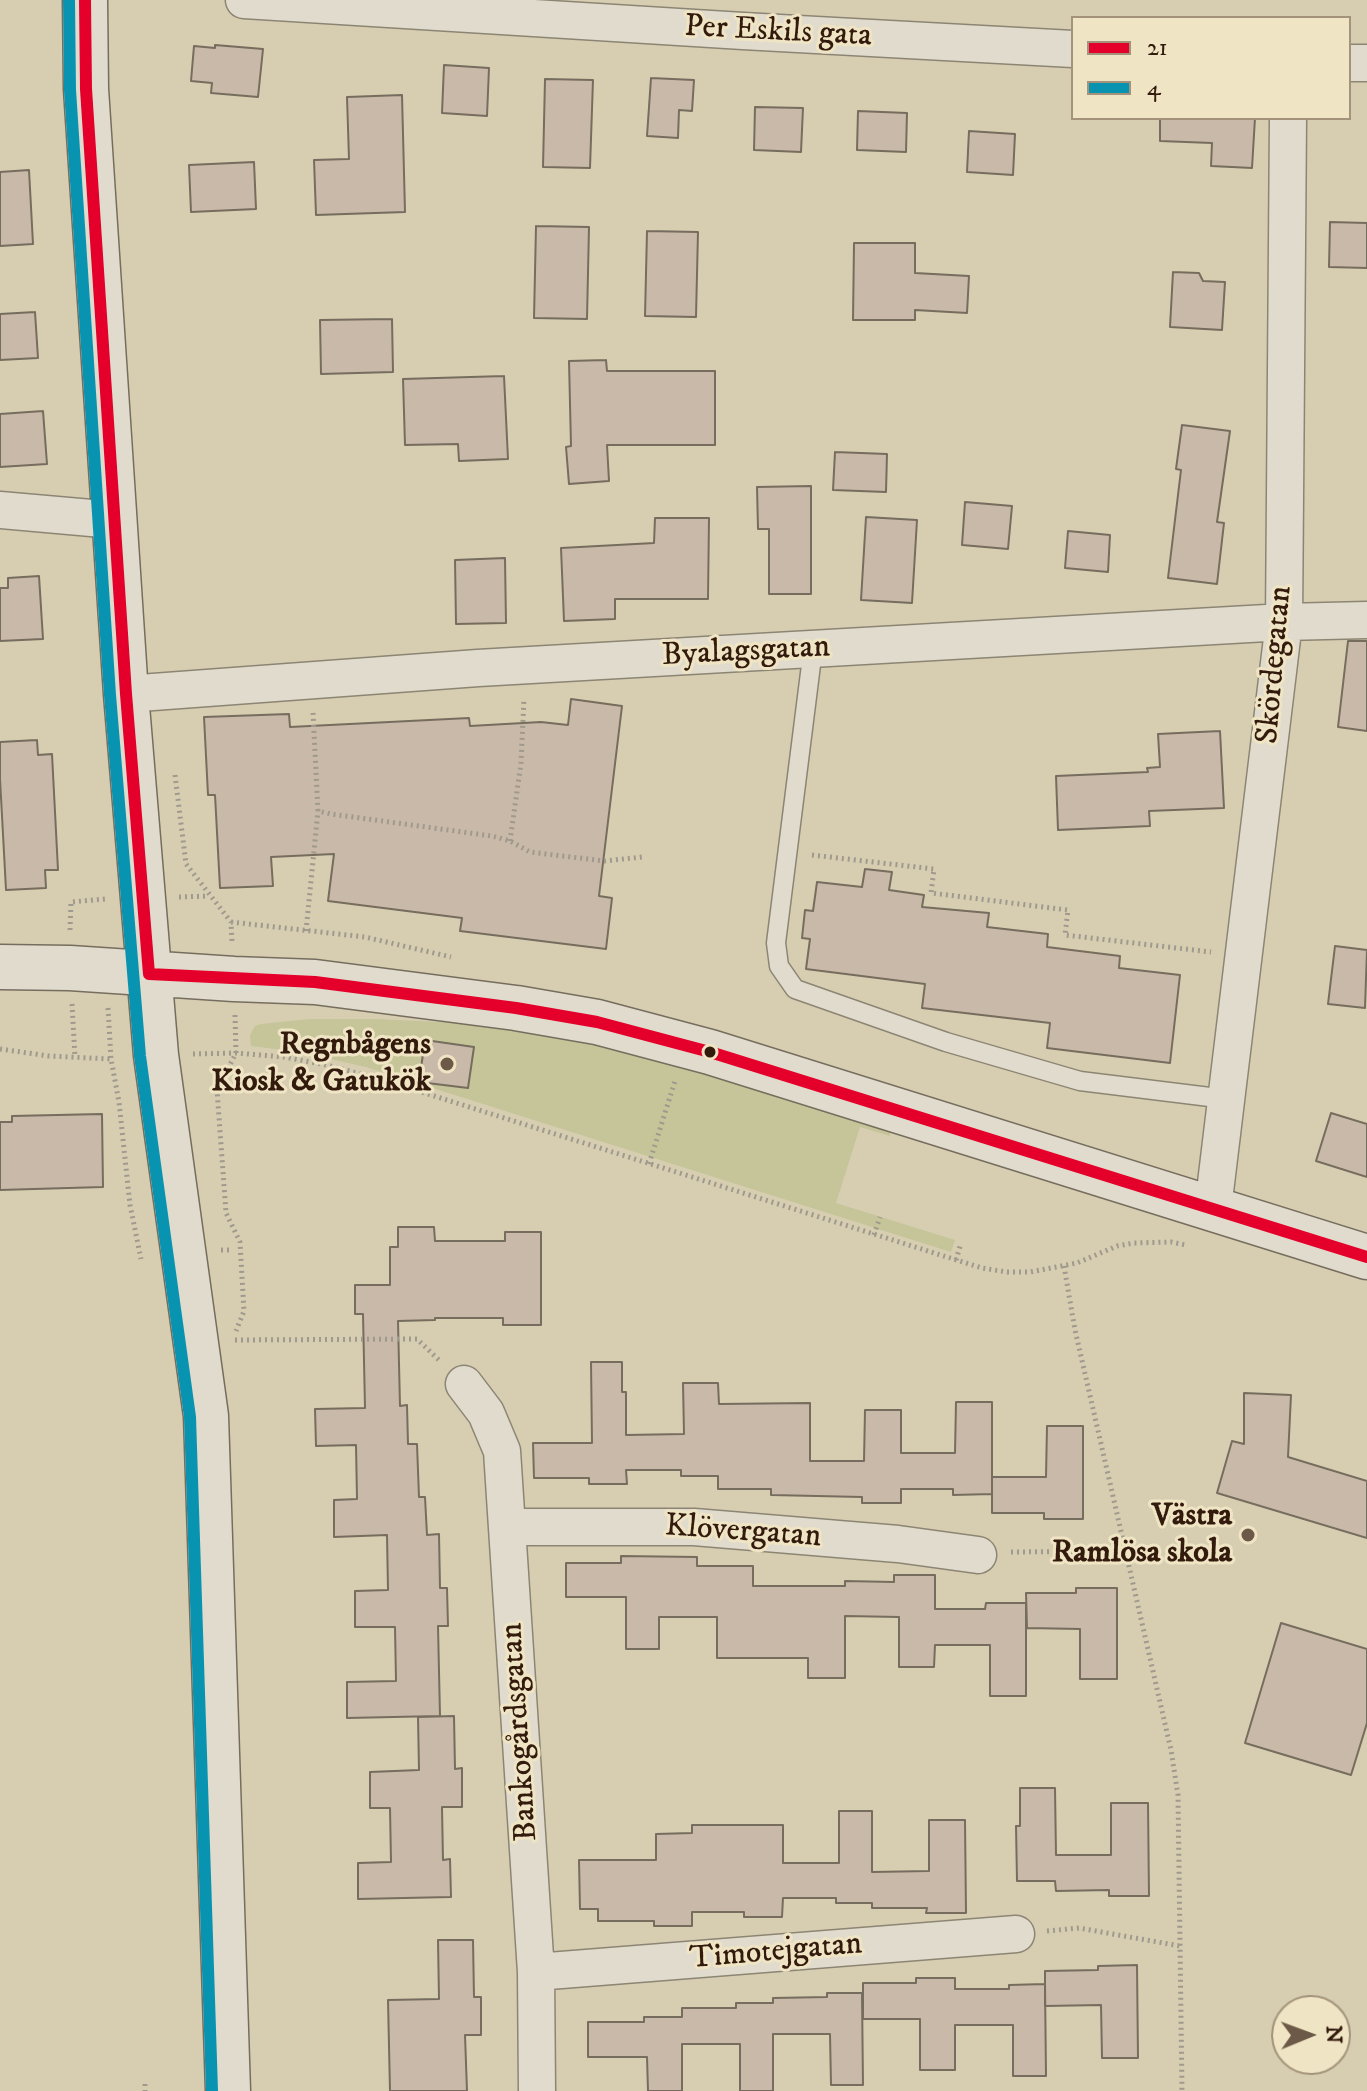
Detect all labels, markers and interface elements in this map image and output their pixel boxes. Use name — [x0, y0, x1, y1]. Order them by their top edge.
street label: Per Eskils gata — [683, 9, 873, 57]
legend — [1071, 16, 1351, 120]
text: 21 — [1147, 33, 1168, 63]
text: 4 — [1147, 73, 1161, 103]
street label: Skördegatan — [1250, 584, 1302, 746]
street label: Byalagsgatan — [661, 629, 831, 677]
place label: Regnbågens Kiosk & Gatukök — [211, 1027, 431, 1102]
unlabelled marker — [702, 1044, 718, 1060]
marker: Regnbågens Kiosk & Gatukök — [438, 1055, 456, 1073]
place label: Västra Ramlösa skola — [1052, 1498, 1232, 1573]
street label: Klövergatan — [664, 1508, 822, 1558]
marker: Västra Ramlösa skola — [1239, 1526, 1257, 1544]
street label: Bankogårdsgatan — [494, 1621, 548, 1843]
street label: Timotejgatan — [688, 1926, 864, 1980]
north arrow — [1271, 1995, 1351, 2075]
text: N — [1320, 2025, 1347, 2044]

